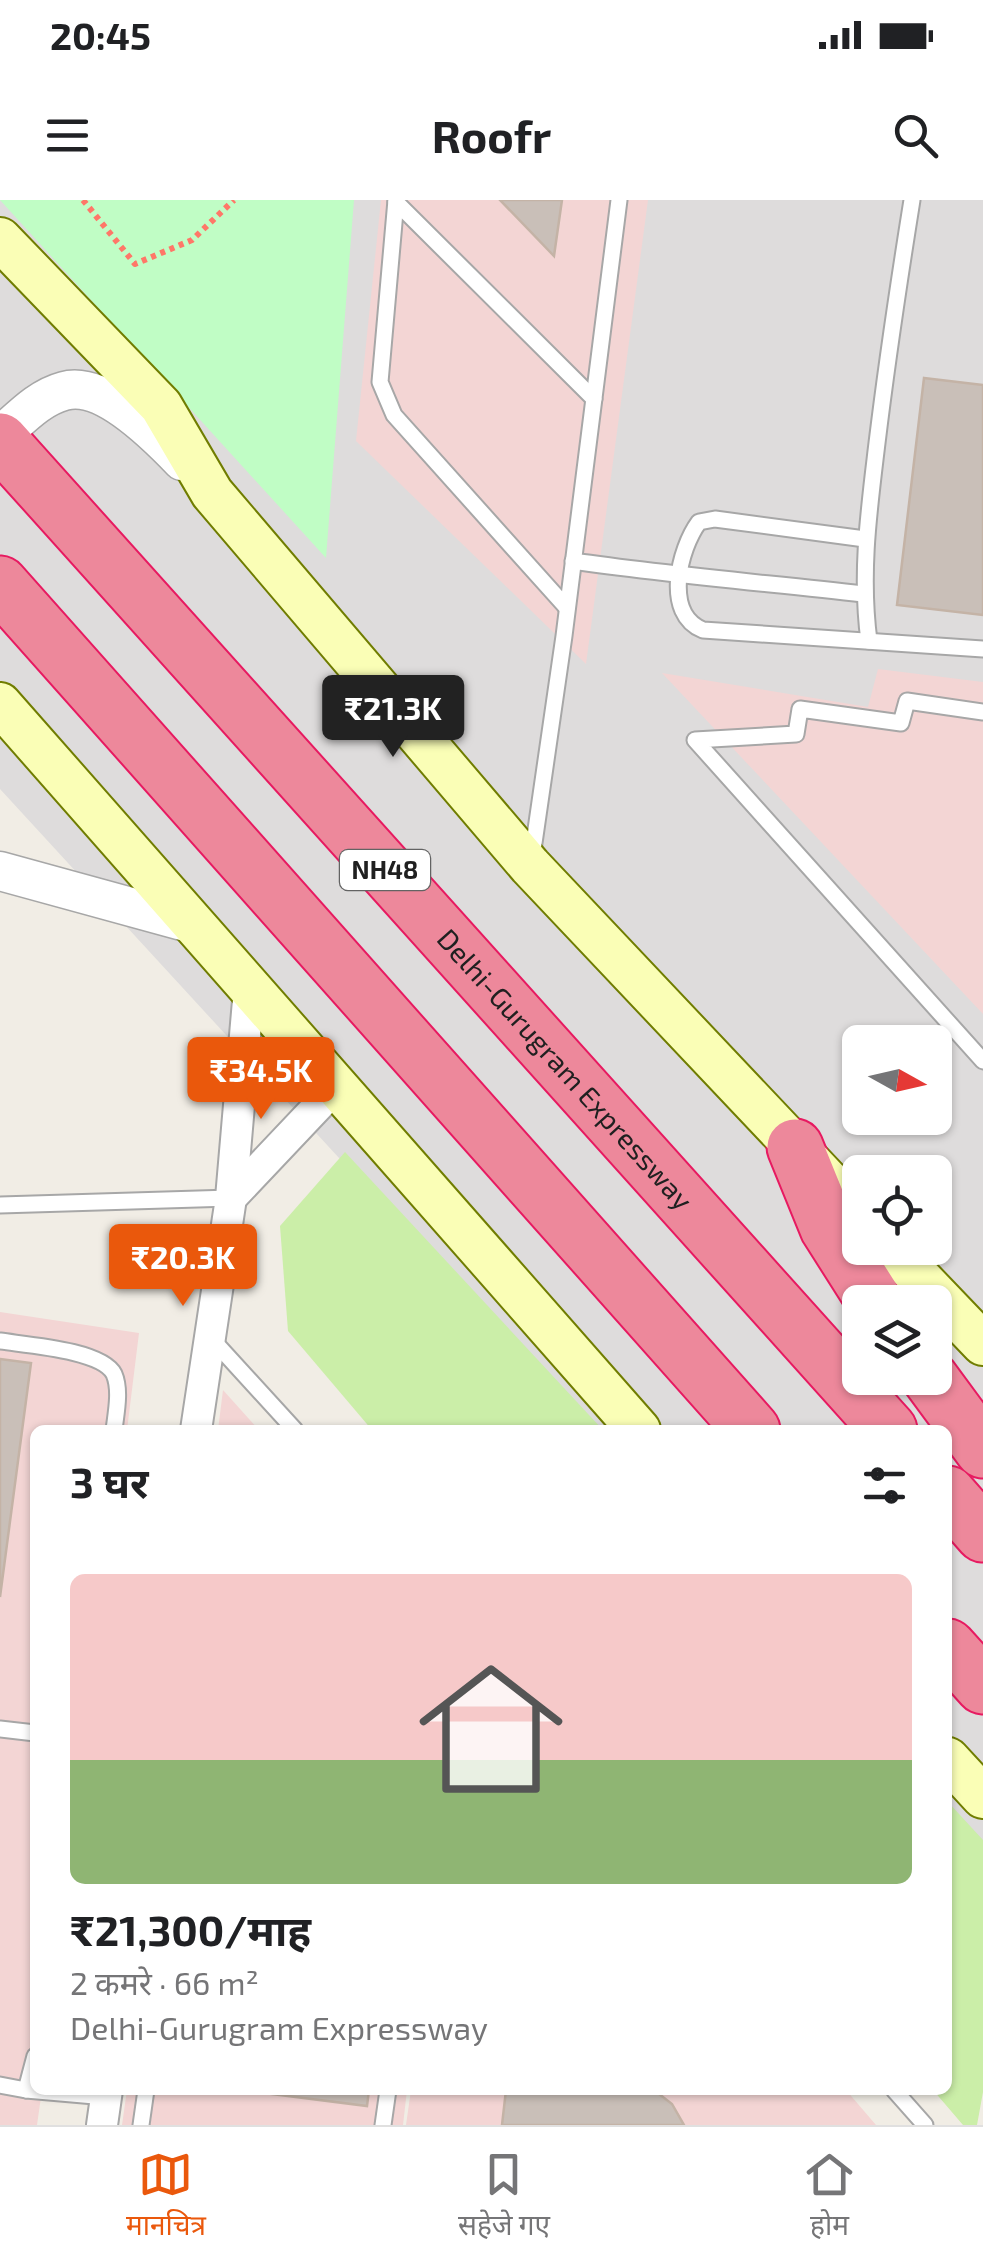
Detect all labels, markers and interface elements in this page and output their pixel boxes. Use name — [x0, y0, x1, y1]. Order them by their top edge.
text: 20:45 — [50, 12, 151, 58]
icon: menu — [40, 108, 95, 163]
text: Roofr — [432, 108, 551, 162]
icon: search — [888, 108, 943, 163]
pin: ₹21.3K — [312, 675, 474, 760]
text: ₹21.3K — [344, 688, 442, 726]
road number: NH48 — [340, 850, 430, 890]
street label: Delhi-Gurugram Expressway — [431, 921, 701, 1216]
north arrow — [842, 1025, 952, 1135]
map controls — [842, 1025, 952, 1395]
pin: ₹34.5K — [180, 1037, 342, 1122]
text: ₹34.5K — [209, 1050, 313, 1088]
button: locate — [842, 1155, 952, 1265]
pin: ₹20.3K — [102, 1224, 264, 1309]
text: ₹20.3K — [131, 1237, 235, 1275]
button: layers — [842, 1285, 952, 1395]
text: 3 घर — [70, 1456, 149, 1506]
icon: filters — [857, 1458, 912, 1513]
icon: home — [401, 1639, 581, 1819]
text: ₹21,300/माह — [70, 1904, 311, 1954]
text: 2 कमरे · 66 m² — [70, 1963, 259, 2001]
text: Delhi-Gurugram Expressway — [70, 2008, 488, 2046]
tab: मानचित्र — [126, 2147, 206, 2246]
tab: सहेजे गए — [458, 2147, 550, 2246]
tab: होम — [802, 2147, 857, 2246]

